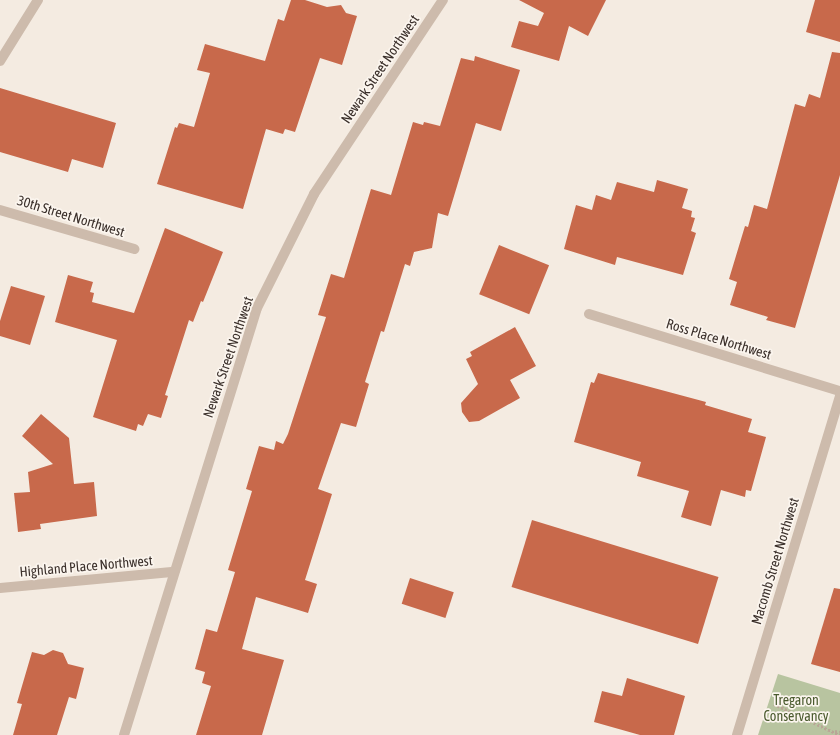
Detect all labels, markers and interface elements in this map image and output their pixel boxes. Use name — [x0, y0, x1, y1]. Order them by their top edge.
street label: Newark Street Northwest — [337, 12, 423, 126]
street label: 30th Street Northwest — [15, 192, 127, 240]
street label: Newark Street Northwest — [199, 294, 257, 420]
street label: Ross Place Northwest — [664, 315, 774, 363]
street label: Macomb Street Northwest — [748, 495, 802, 627]
street label: Highland Place Northwest — [19, 552, 153, 580]
park label: Tregaron Conservancy — [764, 692, 828, 724]

